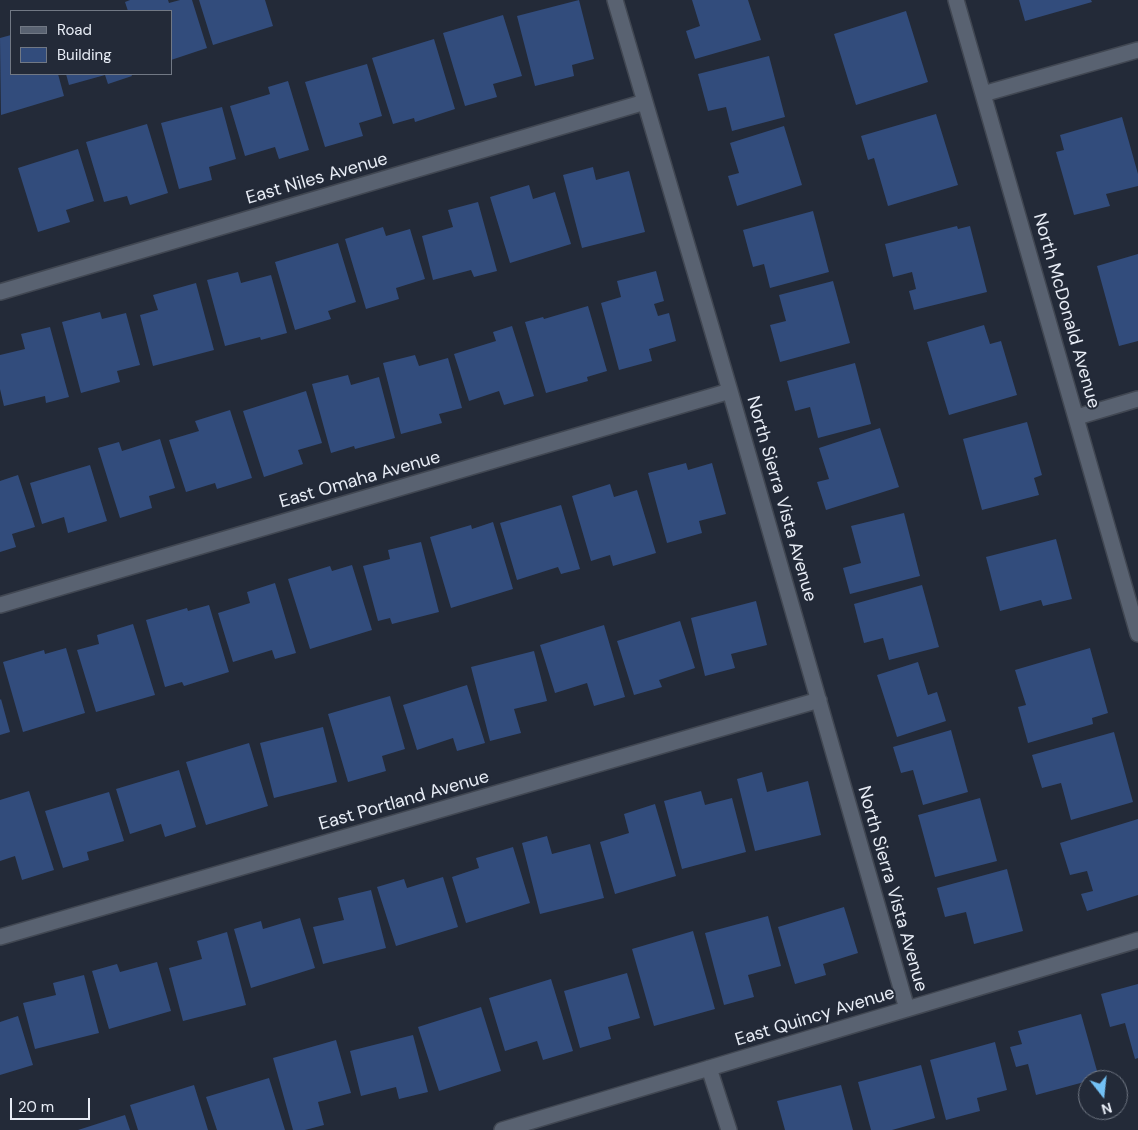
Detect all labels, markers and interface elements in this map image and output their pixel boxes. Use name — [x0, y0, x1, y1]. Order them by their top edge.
legend — [10, 10, 172, 75]
text: Road — [57, 20, 92, 40]
text: Building — [57, 45, 112, 65]
street label: East Niles Avenue — [244, 148, 390, 210]
street label: North McDonald Avenue — [1028, 211, 1104, 411]
street label: North Sierra Vista Avenue — [741, 394, 821, 604]
street label: East Omaha Avenue — [277, 447, 443, 513]
street label: East Portland Avenue — [316, 766, 492, 836]
street label: North Sierra Vista Avenue — [852, 784, 932, 994]
street label: East Quincy Avenue — [733, 982, 897, 1052]
north arrow — [1078, 1070, 1128, 1120]
scale bar — [12, 1088, 92, 1120]
text: 20 m — [18, 1097, 54, 1117]
text: N — [1099, 1098, 1114, 1119]

